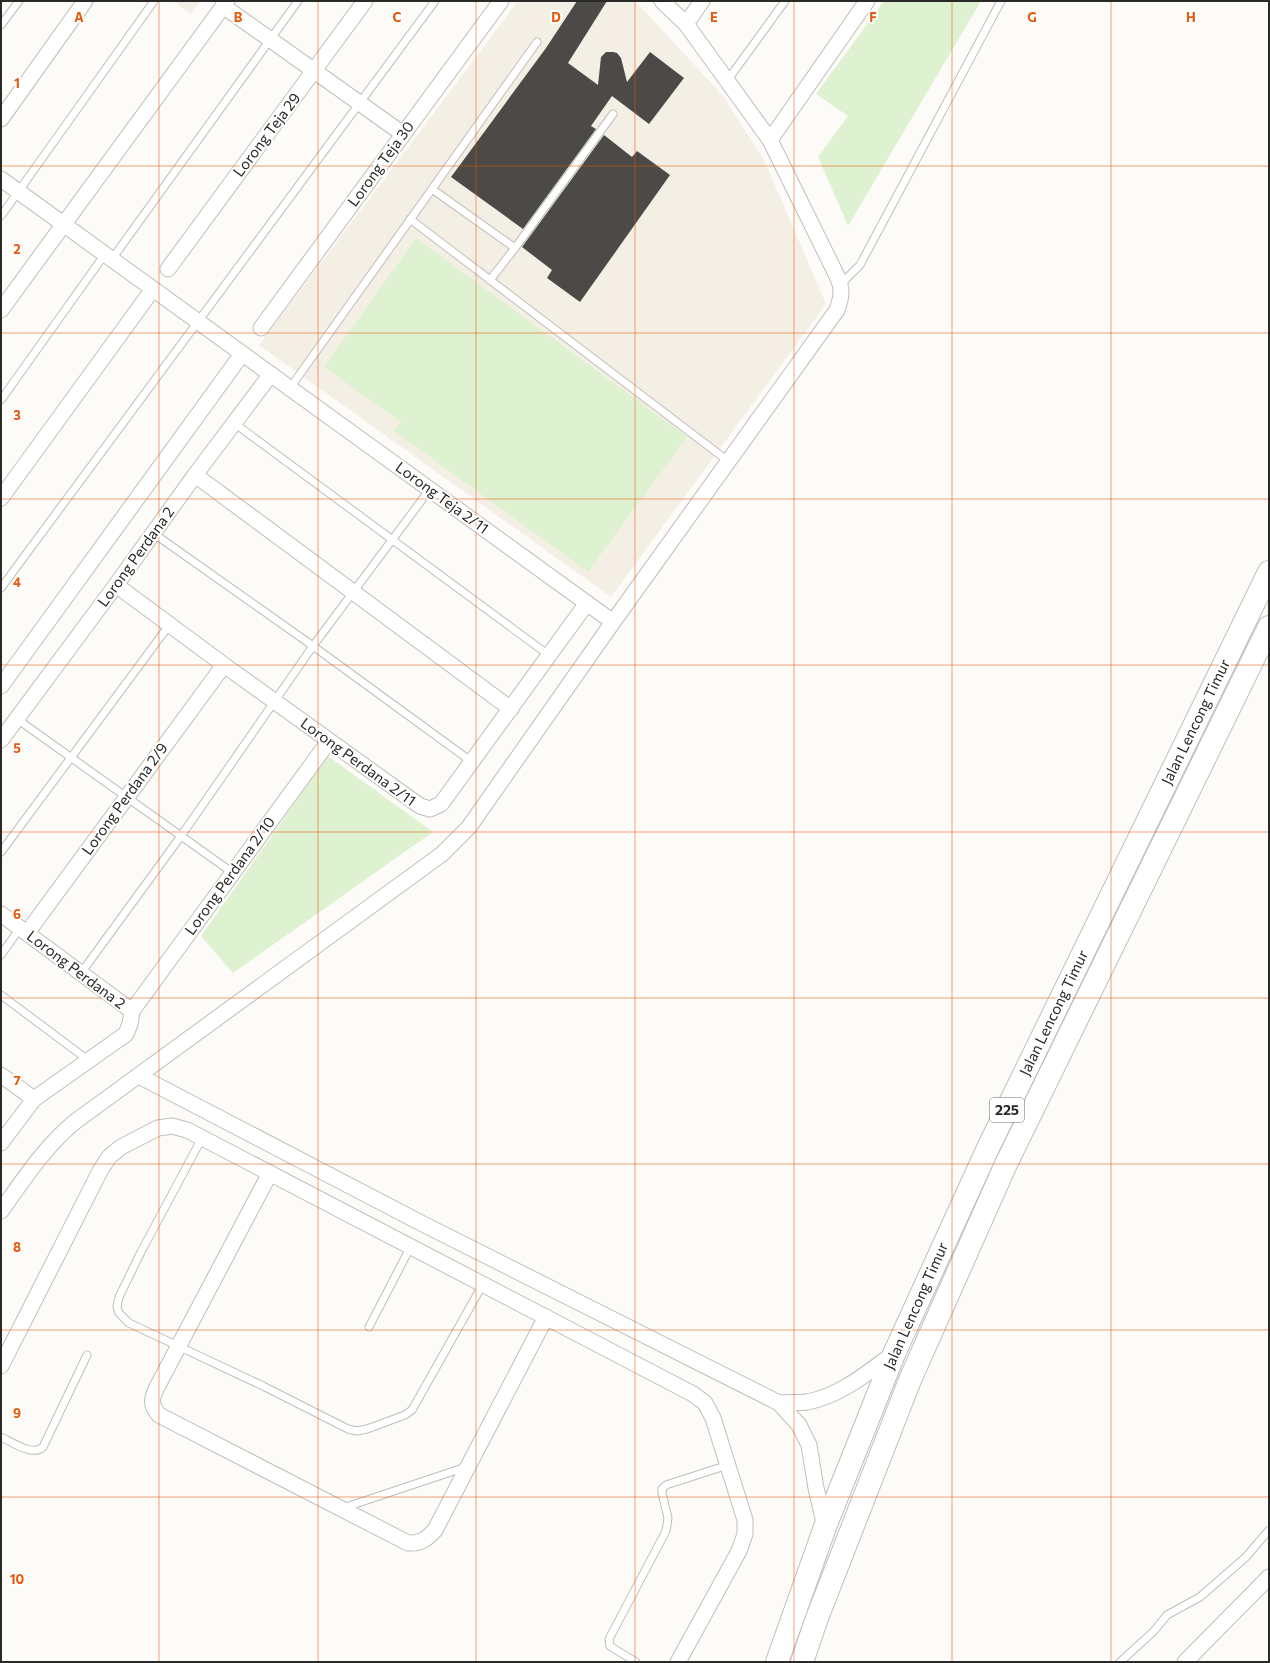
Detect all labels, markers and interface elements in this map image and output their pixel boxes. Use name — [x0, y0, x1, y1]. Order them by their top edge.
text: A — [74, 9, 84, 25]
text: B — [234, 9, 243, 25]
text: C — [393, 9, 402, 25]
text: D — [551, 9, 561, 25]
text: E — [710, 9, 718, 25]
text: F — [869, 9, 877, 25]
text: G — [1027, 9, 1037, 25]
text: H — [1186, 9, 1196, 25]
text: 1 — [14, 75, 20, 91]
street label: Lorong Teja 29 — [229, 89, 304, 180]
street label: Lorong Teja 30 — [343, 117, 417, 210]
text: 2 — [13, 241, 21, 257]
text: 3 — [13, 407, 21, 423]
street label: Lorong Teja 2/11 — [393, 457, 493, 537]
street label: Lorong Perdana 2 — [93, 503, 177, 610]
text: 4 — [13, 574, 21, 590]
street label: Jalan Lencong Timur — [1157, 656, 1233, 787]
street label: Lorong Perdana 2/11 — [297, 713, 420, 809]
street label: Lorong Perdana 2/9 — [77, 739, 171, 858]
text: 5 — [13, 740, 21, 756]
street label: Lorong Perdana 2/10 — [180, 813, 278, 938]
text: 6 — [13, 906, 21, 922]
street label: Lorong Perdana 2 — [24, 926, 129, 1012]
street label: Jalan Lencong Timur — [1015, 947, 1091, 1078]
text: 7 — [13, 1072, 21, 1088]
road number: 225 — [990, 1098, 1024, 1122]
text: 8 — [13, 1239, 21, 1255]
street label: Jalan Lencong Timur — [879, 1239, 951, 1372]
text: 9 — [13, 1405, 21, 1421]
text: 10 — [10, 1571, 25, 1587]

